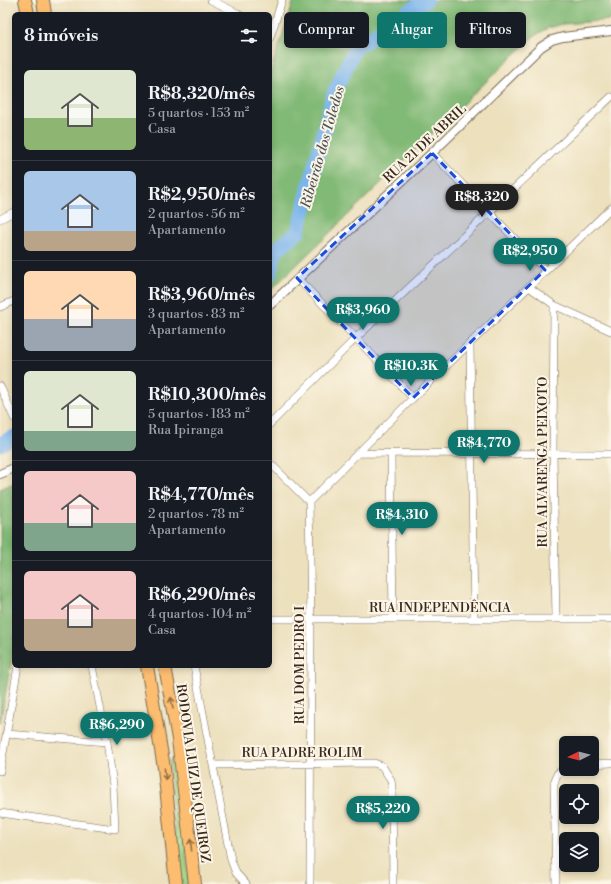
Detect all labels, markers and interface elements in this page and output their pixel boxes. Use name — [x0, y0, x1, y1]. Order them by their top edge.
chip: Comprar — [284, 12, 369, 48]
chip: Alugar — [377, 12, 447, 48]
chip: Filtros — [455, 12, 526, 48]
text: 8 imóveis — [24, 25, 98, 47]
icon: filters — [238, 25, 260, 47]
text: R$8,320/mês — [148, 83, 255, 105]
water label: Ribeirão dos Toledos — [297, 84, 349, 211]
icon: home — [56, 86, 104, 134]
street label: RUA 21 DE ABRIL — [380, 101, 470, 186]
text: 5 quartos · 153 m² — [148, 105, 249, 121]
text: Casa — [148, 121, 176, 137]
text: R$2,950/mês — [148, 184, 255, 206]
pin: R$8,320 — [445, 184, 519, 218]
icon: home — [56, 187, 104, 235]
text: R$8,320 — [454, 189, 510, 205]
text: 2 quartos · 56 m² — [148, 206, 245, 222]
text: Apartamento — [148, 222, 226, 238]
pin: R$2,950 — [493, 238, 567, 272]
text: R$2,950 — [502, 243, 558, 259]
text: R$3,960/mês — [148, 284, 255, 306]
icon: home — [56, 287, 104, 335]
pin: R$3,960 — [326, 297, 400, 331]
text: R$3,960 — [335, 302, 391, 318]
text: 3 quartos · 83 m² — [148, 306, 245, 322]
text: Apartamento — [148, 322, 226, 338]
pin: R$10.3K — [374, 353, 448, 387]
text: R$10.3K — [384, 358, 438, 374]
street label: RUA ALVARENGA PEIXOTO — [535, 377, 551, 547]
text: R$10,300/mês — [148, 384, 266, 406]
icon: home — [56, 387, 104, 435]
text: 5 quartos · 183 m² — [148, 406, 250, 422]
text: Rua Ipiranga — [148, 422, 224, 438]
pin: R$4,770 — [447, 430, 521, 464]
text: R$4,770 — [457, 435, 511, 451]
text: R$4,770/mês — [148, 484, 254, 506]
icon: home — [56, 487, 104, 535]
pin: R$4,310 — [365, 502, 439, 536]
text: 2 quartos · 78 m² — [148, 506, 244, 522]
text: R$4,310 — [376, 507, 428, 523]
text: Apartamento — [148, 522, 226, 538]
text: R$6,290/mês — [148, 584, 255, 606]
icon: home — [56, 587, 104, 635]
street label: RUA INDEPENDÊNCIA — [369, 599, 512, 616]
text: 4 quartos · 104 m² — [148, 606, 252, 622]
street label: RUA DOM PEDRO I — [292, 606, 308, 724]
text: Casa — [148, 622, 176, 638]
street label: RODOVIA LUIZ DE QUEIROZ — [173, 683, 213, 864]
one-way arrow — [168, 696, 176, 709]
pin: R$6,290 — [80, 712, 154, 746]
text: R$6,290 — [89, 717, 145, 733]
north arrow — [559, 736, 599, 776]
map controls — [559, 736, 599, 872]
street label: RUA PADRE ROLIM — [242, 745, 363, 761]
one-way arrow — [161, 767, 169, 780]
button: locate — [559, 784, 599, 824]
pin: R$5,220 — [346, 796, 420, 830]
text: R$5,220 — [355, 801, 411, 817]
button: layers — [559, 832, 599, 872]
one-way arrow — [187, 839, 194, 852]

